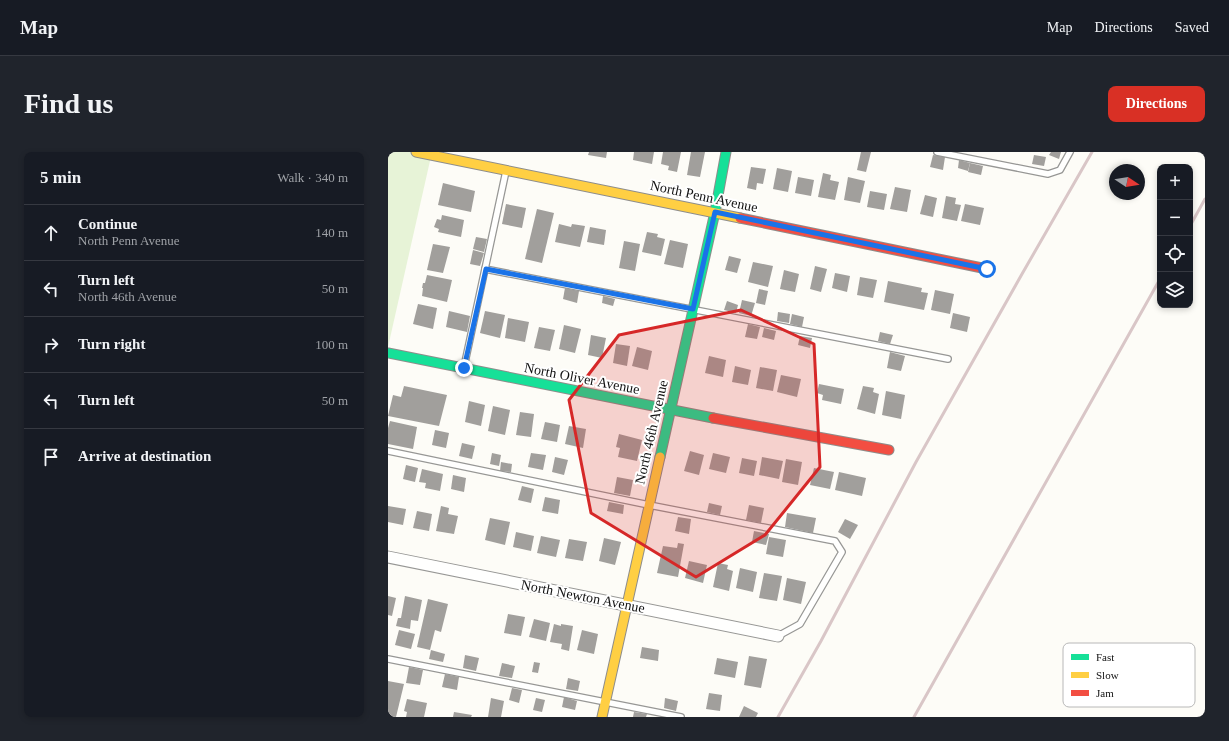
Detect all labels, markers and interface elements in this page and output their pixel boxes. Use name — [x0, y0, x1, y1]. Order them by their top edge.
text: Map — [20, 17, 58, 38]
text: Map — [1047, 20, 1072, 35]
text: Directions — [1094, 20, 1153, 35]
text: Saved — [1175, 20, 1209, 35]
button: Directions — [1108, 86, 1205, 122]
text: Find us — [24, 88, 114, 119]
north arrow — [1109, 164, 1145, 200]
map controls — [1157, 164, 1193, 308]
button: + — [1157, 164, 1193, 200]
text: 5 min — [40, 168, 81, 187]
text: Walk · 340 m — [277, 170, 348, 185]
street label: North Penn Avenue — [649, 178, 759, 215]
button: − — [1157, 200, 1193, 236]
text: Continue — [78, 216, 137, 232]
icon: ahead — [40, 222, 62, 244]
text: 140 m — [315, 225, 348, 240]
text: North Penn Avenue — [78, 233, 180, 248]
button: locate — [1157, 236, 1193, 272]
route start — [978, 260, 996, 278]
text: Turn left — [78, 272, 135, 288]
button: layers — [1157, 272, 1193, 308]
icon: left — [40, 278, 62, 300]
text: 50 m — [322, 281, 348, 296]
text: North 46th Avenue — [78, 289, 177, 304]
icon: right — [40, 334, 62, 356]
text: Turn right — [78, 336, 145, 352]
text: 100 m — [315, 337, 348, 352]
route end — [455, 359, 473, 377]
street label: North Oliver Avenue — [523, 360, 641, 397]
street label: North 46th Avenue — [632, 379, 671, 486]
icon: left — [40, 390, 62, 412]
text: Turn left — [78, 392, 135, 408]
text: 50 m — [322, 393, 348, 408]
icon: arrive — [40, 446, 62, 468]
text: Arrive at destination — [78, 448, 211, 464]
street label: North Newton Avenue — [520, 577, 646, 616]
legend — [1063, 643, 1195, 707]
text: Fast — [1096, 651, 1114, 663]
text: Slow — [1096, 669, 1119, 681]
text: Jam — [1096, 687, 1114, 699]

